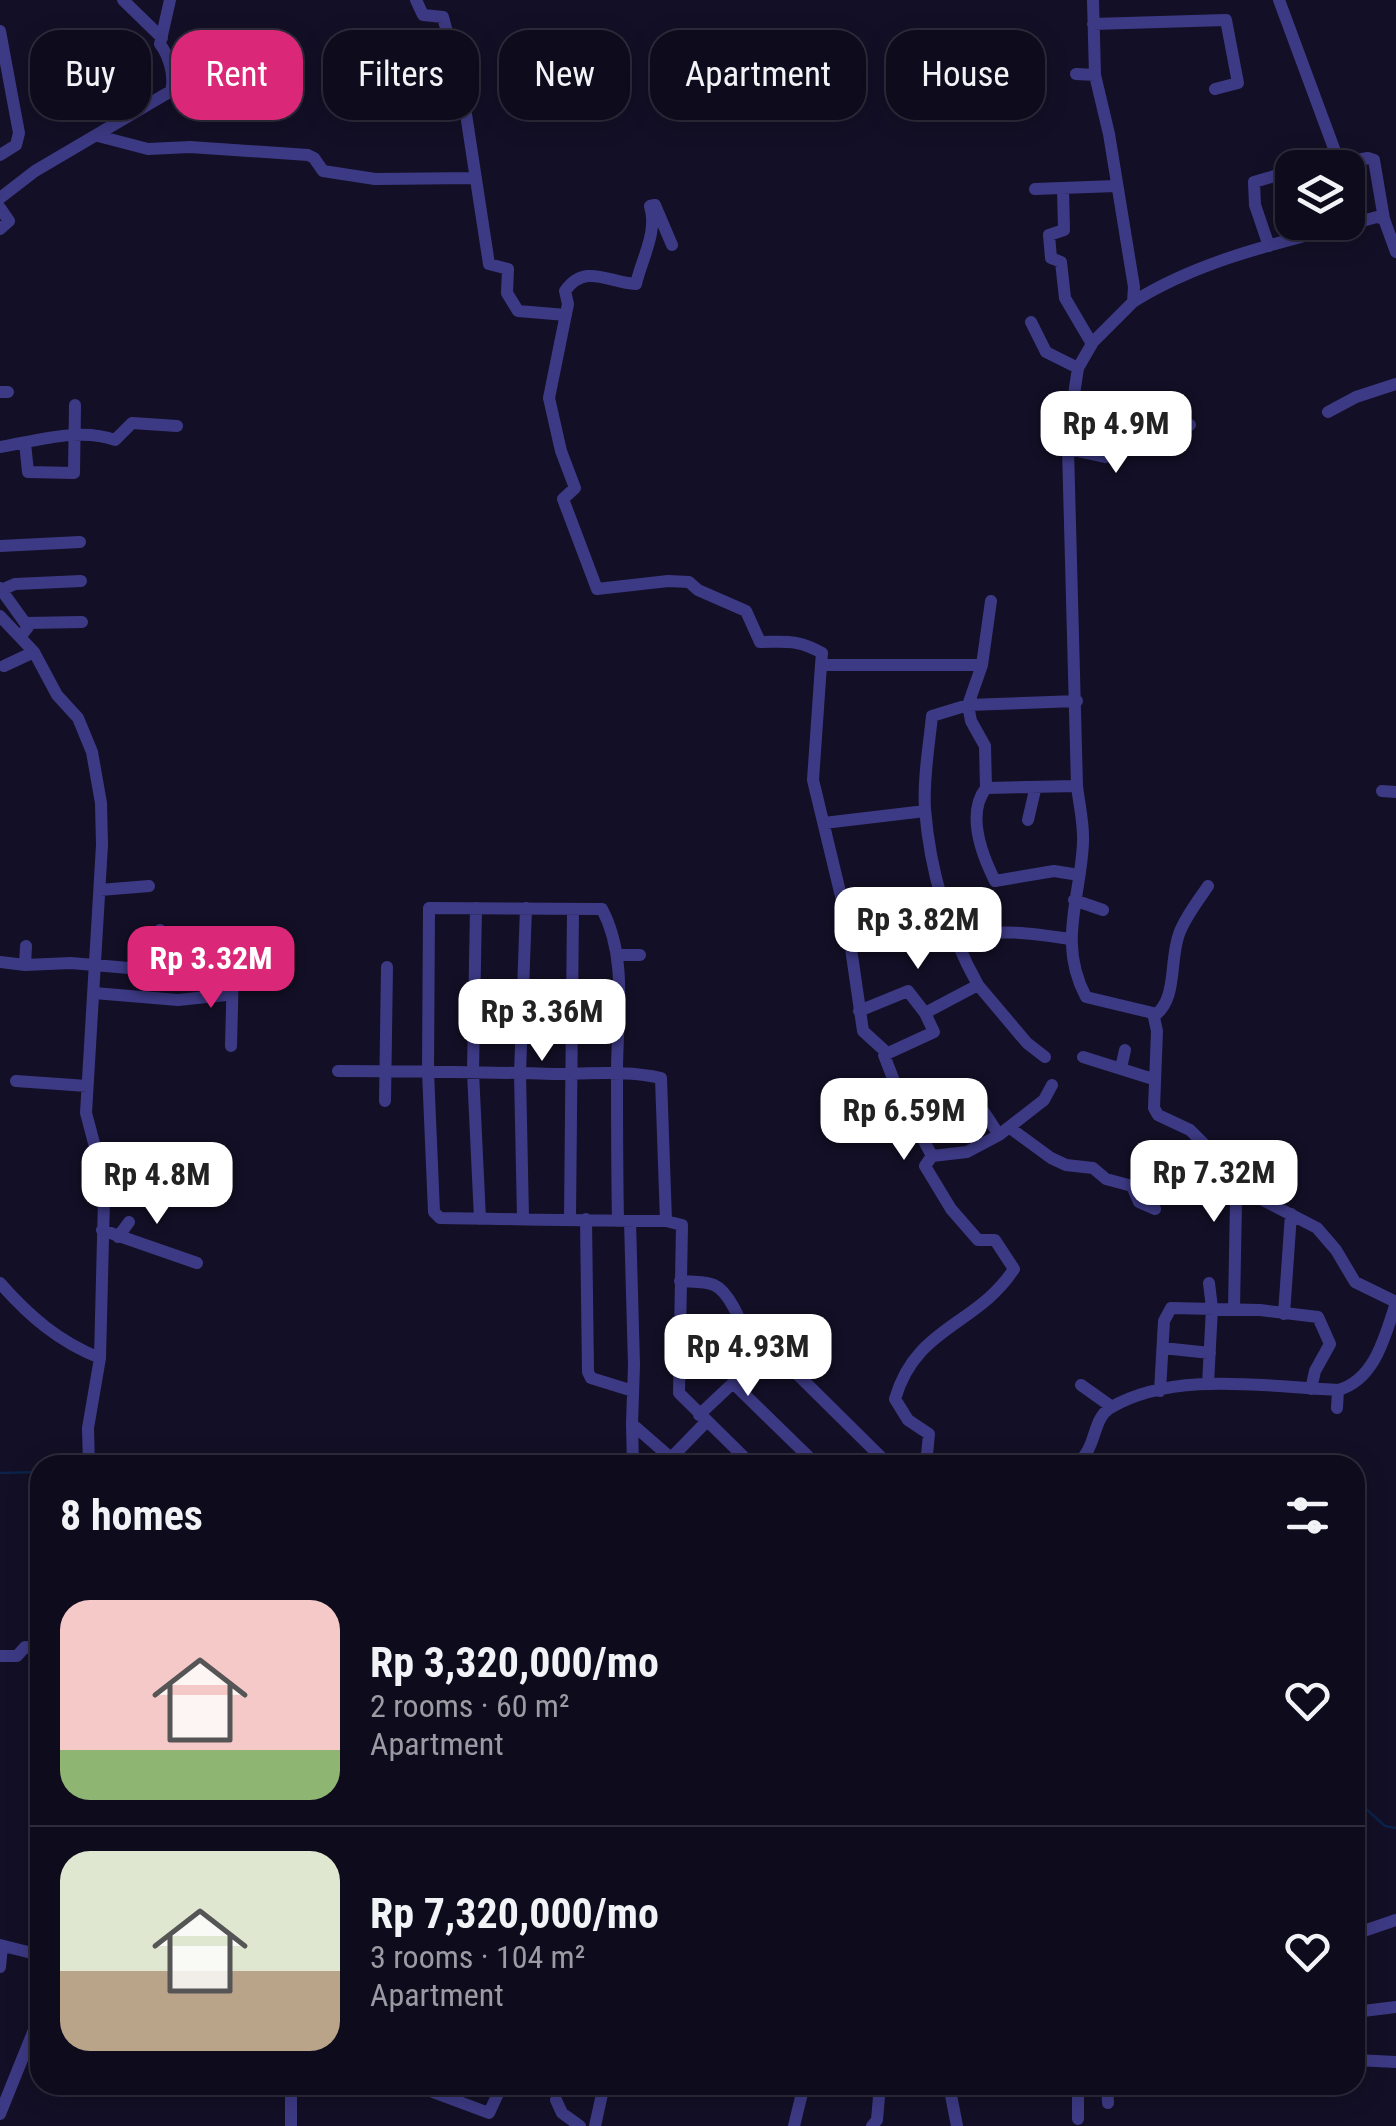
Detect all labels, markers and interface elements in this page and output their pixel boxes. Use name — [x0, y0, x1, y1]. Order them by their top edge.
chip: Buy — [30, 30, 151, 120]
chip: Rent — [171, 30, 303, 120]
chip: Filters — [323, 30, 479, 120]
chip: New — [499, 30, 630, 120]
chip: Apartment — [650, 30, 866, 120]
chip: House — [886, 30, 1045, 120]
map controls — [1275, 150, 1365, 240]
button: layers — [1275, 150, 1365, 240]
pin: Rp 4.9M — [1024, 391, 1208, 476]
text: Rp 4.9M — [1063, 404, 1169, 442]
pin: Rp 3.82M — [815, 887, 1021, 972]
text: Rp 3.82M — [857, 900, 980, 938]
pin: Rp 3.32M — [108, 926, 314, 1011]
text: Rp 3.32M — [150, 939, 273, 977]
pin: Rp 3.36M — [439, 979, 645, 1064]
text: Rp 3.36M — [481, 992, 604, 1030]
pin: Rp 6.59M — [801, 1078, 1007, 1163]
text: Rp 6.59M — [843, 1091, 966, 1129]
pin: Rp 7.32M — [1111, 1140, 1317, 1225]
pin: Rp 4.8M — [65, 1142, 249, 1227]
text: Rp 7.32M — [1153, 1153, 1276, 1191]
text: Rp 4.8M — [104, 1155, 210, 1193]
pin: Rp 4.93M — [645, 1314, 851, 1399]
text: Rp 4.93M — [687, 1327, 810, 1365]
icon: filters — [1280, 1488, 1335, 1543]
text: 8 homes — [60, 1491, 203, 1540]
text: Rp 3,320,000/mo — [370, 1638, 659, 1687]
icon: home — [140, 1640, 260, 1760]
icon: heart — [1280, 1673, 1335, 1728]
text: 2 rooms · 60 m² — [370, 1687, 569, 1725]
text: Apartment — [370, 1725, 504, 1763]
text: Rp 7,320,000/mo — [370, 1889, 659, 1938]
icon: home — [140, 1891, 260, 2011]
icon: heart — [1280, 1924, 1335, 1979]
text: 3 rooms · 104 m² — [370, 1938, 585, 1976]
text: Apartment — [370, 1976, 504, 2014]

